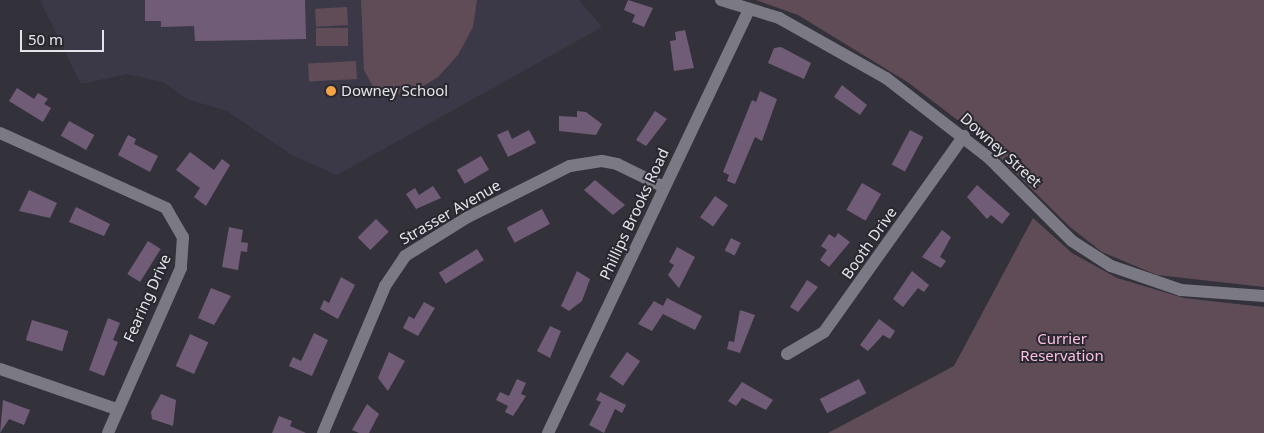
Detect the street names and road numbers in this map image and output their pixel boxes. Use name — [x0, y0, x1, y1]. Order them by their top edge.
street label: Downey Street — [957, 109, 1045, 191]
street label: Phillips Brooks Road — [596, 145, 672, 283]
street label: Strasser Avenue — [396, 176, 504, 248]
street label: Booth Drive — [838, 204, 900, 282]
street label: Fearing Drive — [120, 251, 174, 345]

